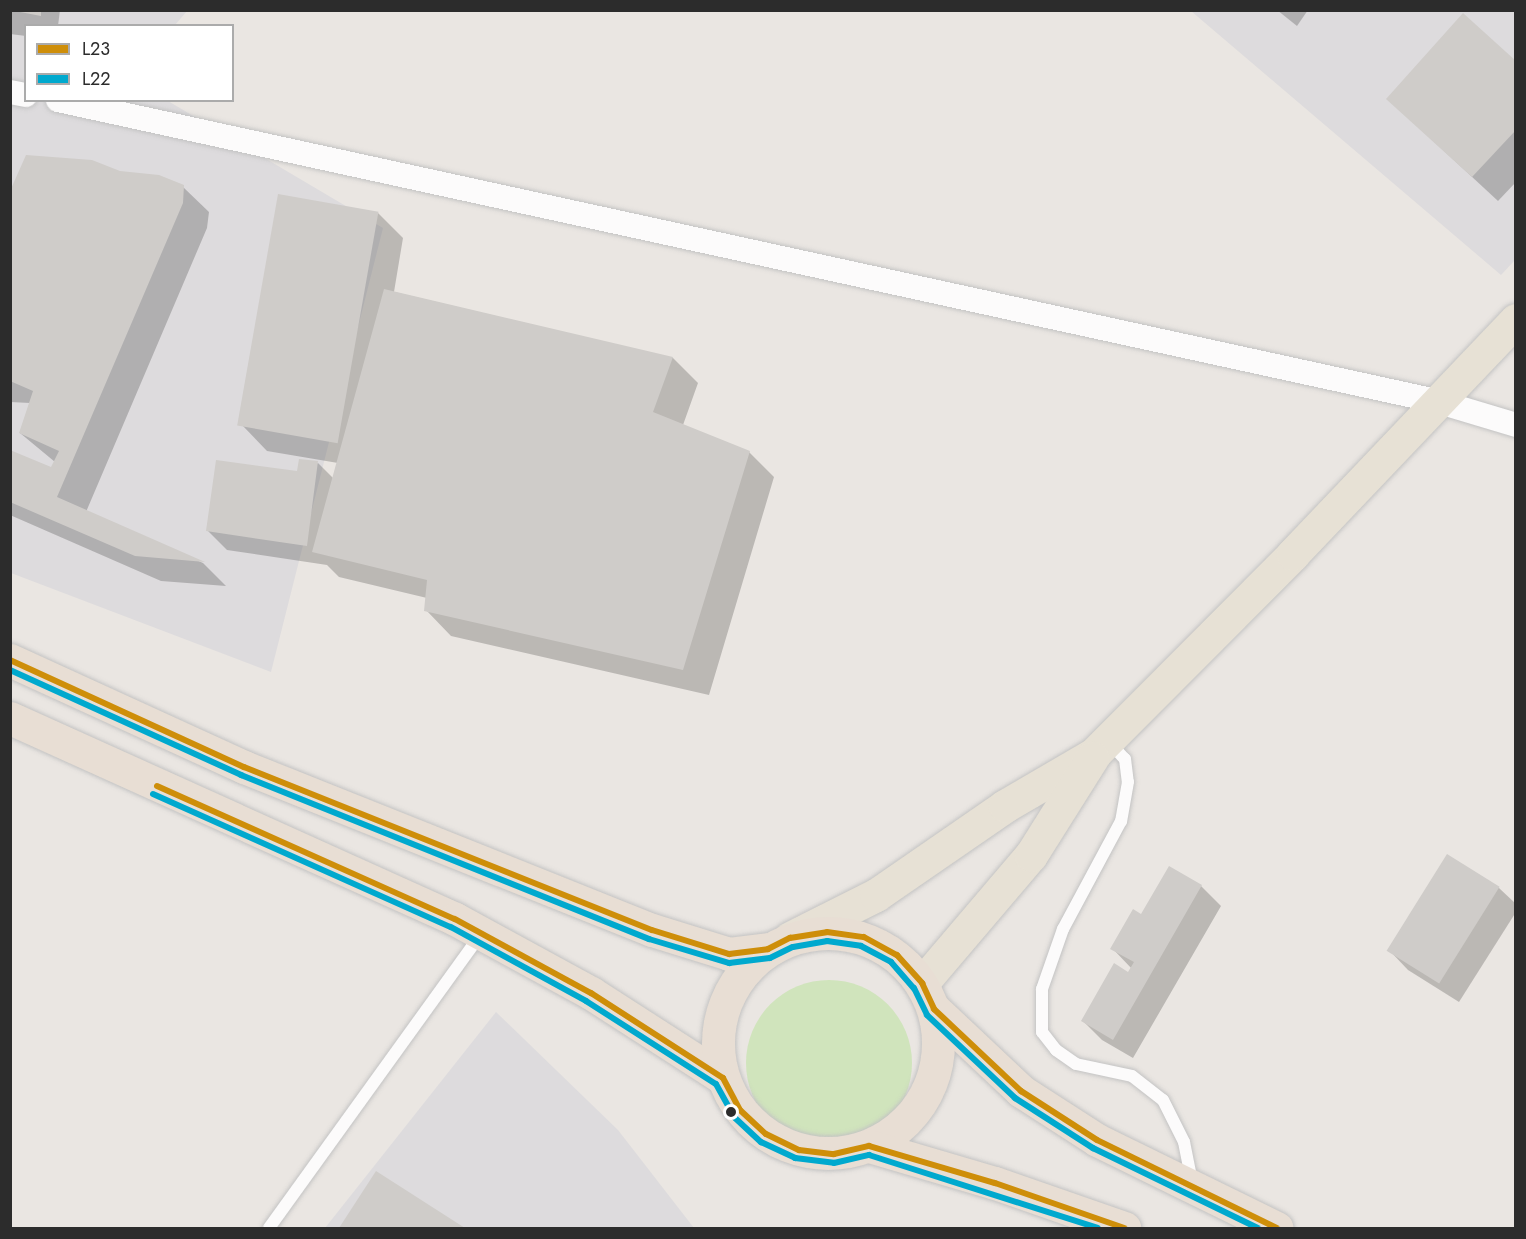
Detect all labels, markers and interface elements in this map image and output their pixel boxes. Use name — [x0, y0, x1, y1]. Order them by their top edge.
legend — [24, 24, 234, 102]
text: L23 — [82, 36, 110, 62]
text: L22 — [82, 66, 111, 92]
unlabelled marker — [725, 1106, 737, 1118]

